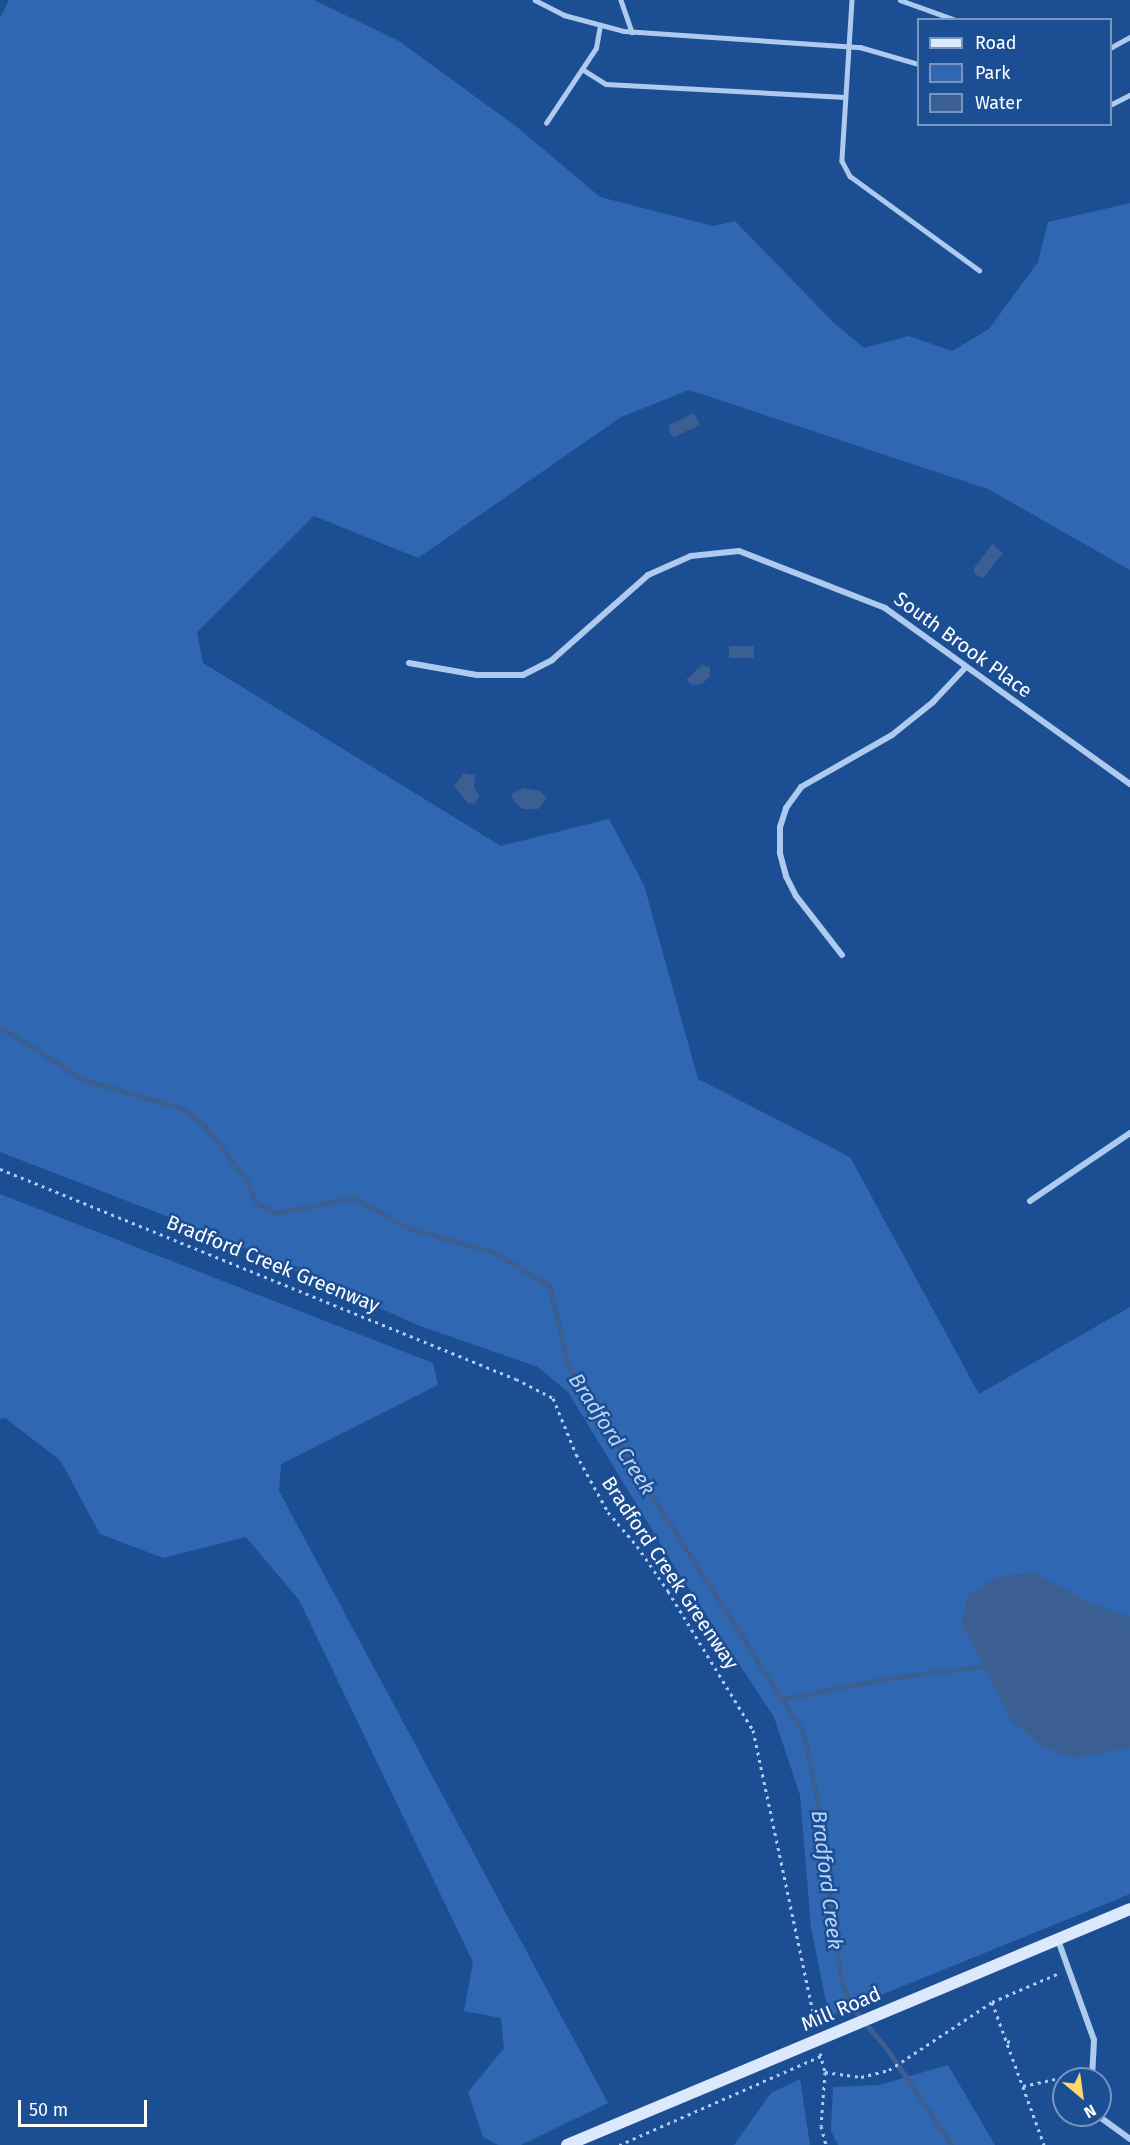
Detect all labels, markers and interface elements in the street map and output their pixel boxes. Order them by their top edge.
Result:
legend [917,18,1112,126]
text: Road [975,32,1017,54]
text: Park [975,62,1010,84]
text: Water [975,92,1022,114]
street label: South Brook Place [889,587,1037,703]
street label: Bradford Creek Greenway [163,1210,383,1318]
water label: Bradford Creek [563,1368,661,1500]
street label: Bradford Creek Greenway [596,1472,744,1674]
water label: Bradford Creek [806,1809,848,1951]
street label: Mill Road [797,1981,885,2037]
north arrow [1052,2067,1112,2127]
scale bar [21,2088,150,2126]
text: 50 m [29,2099,68,2121]
text: N [1081,2101,1099,2122]

